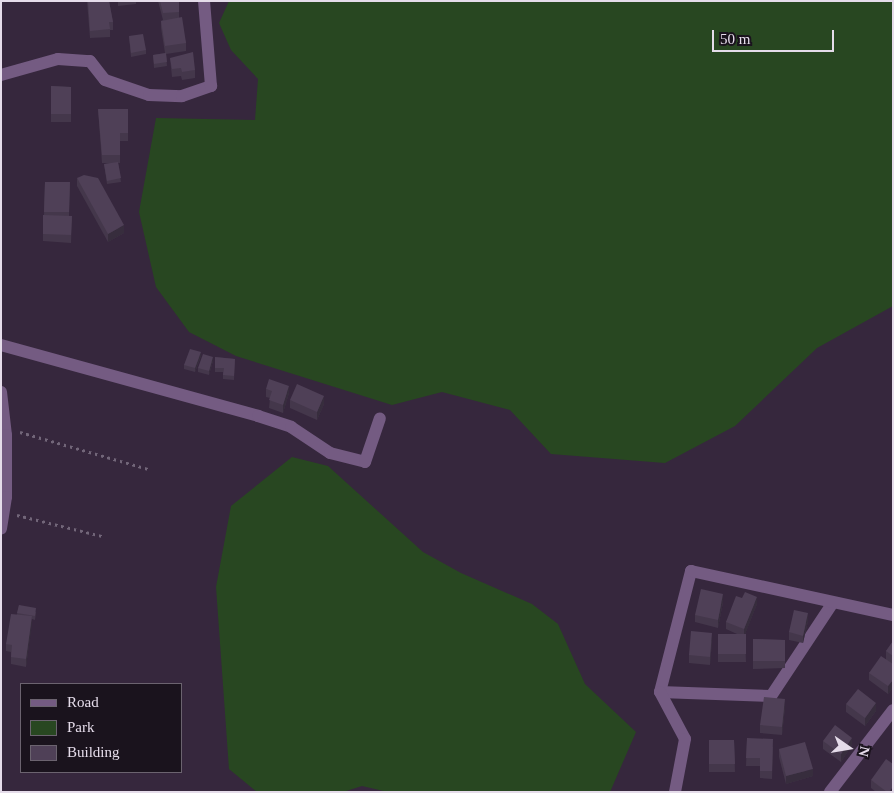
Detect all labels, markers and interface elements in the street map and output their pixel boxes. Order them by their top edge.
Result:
scale bar [714,20,836,52]
text: 50 m [720,31,750,47]
legend [20,683,182,773]
text: Road [67,694,99,710]
text: Park [67,719,95,735]
north arrow [824,723,874,773]
text: Building [67,744,120,760]
text: N [856,745,873,758]

